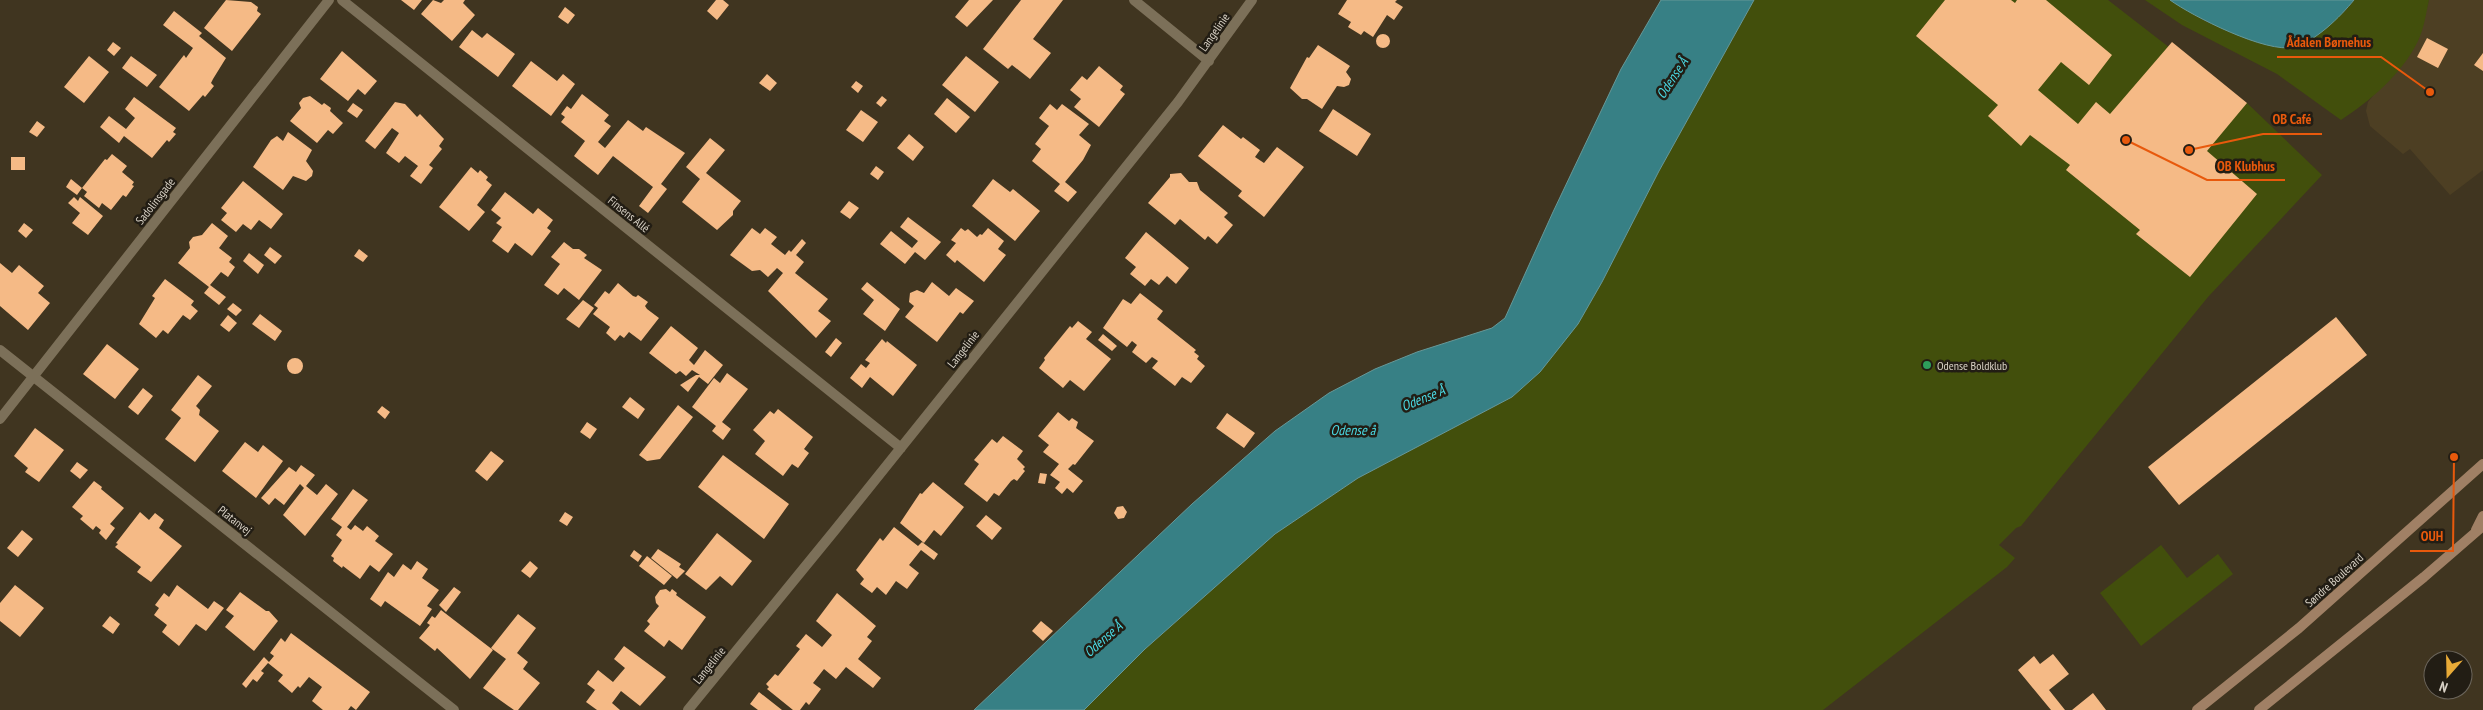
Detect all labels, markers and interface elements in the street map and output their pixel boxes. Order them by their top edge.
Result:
street label: Langelinie [1195,10,1233,54]
callout: Ådalen Børnehus [2277,28,2381,57]
text: Ådalen Børnehus [2286,33,2371,51]
water label: Odense Å [1652,53,1693,102]
callout: OB Café [2263,105,2322,134]
text: OB Café [2272,110,2312,128]
callout: OB Klubhus [2207,151,2285,180]
text: OB Klubhus [2217,157,2275,175]
street label: Sadolinsgade [132,175,178,227]
street label: Finsens Allé [605,193,653,235]
street label: Langelinie [944,327,982,371]
place label: Odense Boldklub [1937,358,2007,373]
marker: Odense Boldklub [1921,359,1933,371]
water label: Odense Å [1399,381,1449,415]
water label: Odense å [1331,421,1377,439]
street label: Platanvej [215,502,255,538]
callout: OUH [2410,522,2453,551]
text: OUH [2421,527,2443,545]
street label: Søndre Boulevard [2302,550,2366,610]
water label: Odense Å [1080,616,1127,661]
street label: Langelinie [690,643,728,687]
north arrow [2423,650,2473,700]
text: N [2437,677,2450,697]

